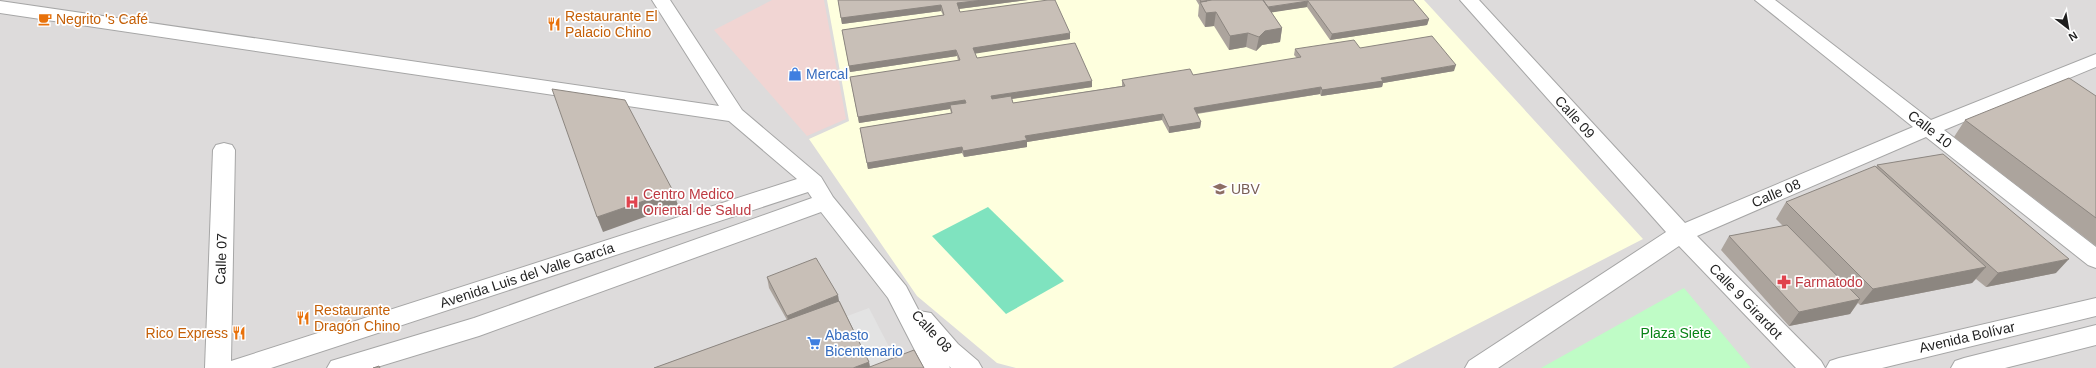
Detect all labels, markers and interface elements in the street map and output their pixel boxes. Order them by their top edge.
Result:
place label: Restaurante El Palacio Chino [565,8,658,40]
north arrow [2048,8,2088,48]
cafe icon: Negrito 's Café [37,11,53,27]
place label: Negrito 's Café [56,11,148,27]
restaurant icon: Restaurante El Palacio Chino [546,16,562,32]
text: N [2067,29,2080,44]
shop icon: Mercal [787,66,803,82]
place label: Mercal [806,66,848,82]
street label: Calle 09 [1552,93,1598,142]
street label: Calle 10 [1905,107,1955,151]
street label: Calle 08 [1749,176,1803,210]
school or university icon: UBV [1212,181,1228,197]
place label: UBV [1231,181,1260,197]
place label: Centro Medico Oriental de Salud [643,186,751,218]
hospital icon: Centro Medico Oriental de Salud [624,194,640,210]
street label: Calle 07 [212,233,230,285]
street label: Avenida Luis del Valle García [438,239,616,311]
street label: Calle 9 Girardot [1706,260,1786,342]
pharmacy icon: Farmatodo [1776,274,1792,290]
place label: Farmatodo [1795,274,1863,290]
place label: Restaurante Dragón Chino [314,302,401,334]
street label: Calle 08 [909,307,956,355]
restaurant icon: Restaurante Dragón Chino [295,310,311,326]
street label: Avenida Bolívar [1918,318,2017,356]
place label: Rico Express [146,325,228,341]
restaurant icon: Rico Express [231,325,247,341]
park label: Plaza Siete [1641,325,1712,341]
place label: Abasto Bicentenario [825,327,903,359]
supermarket icon: Abasto Bicentenario [806,335,822,351]

